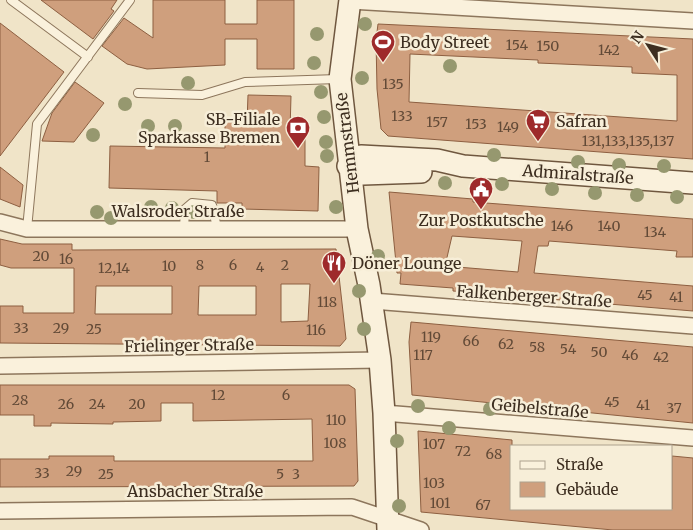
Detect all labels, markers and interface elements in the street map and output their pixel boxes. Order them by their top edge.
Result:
north arrow [623,20,673,70]
text: N [627,28,648,47]
sports icon: Body Street [370,29,396,63]
place label: Body Street [400,32,490,52]
house number: 154 [506,36,529,54]
house number: 150 [537,37,559,55]
house number: 142 [598,41,620,59]
house number: 135 [382,75,404,93]
street label: Hemmstraße [331,91,363,195]
house number: 133 [391,107,413,125]
supermarket icon: Safran [525,108,551,142]
place label: SB-Filiale Sparkasse Bremen [138,109,280,147]
place label: Safran [556,111,607,131]
house number: 157 [426,113,448,131]
bank icon: SB-Filiale Sparkasse Bremen [285,115,311,149]
house number: 153 [465,115,487,133]
house number: 149 [497,118,519,136]
house number: 131,133,135,137 [582,132,674,150]
house number: 1 [204,148,210,166]
street label: Admiralstraße [521,160,634,188]
public building icon: Zur Postkutsche [468,176,494,210]
street label: Walsroder Straße [111,201,244,221]
place label: Zur Postkutsche [418,210,544,230]
house number: 146 [551,217,573,235]
house number: 140 [597,217,621,235]
house number: 134 [644,223,667,241]
house number: 20 [32,247,50,265]
house number: 16 [59,250,73,268]
restaurant icon: Döner Lounge [321,250,347,284]
place label: Döner Lounge [352,253,461,273]
house number: 8 [196,256,204,274]
house number: 6 [229,256,237,274]
house number: 2 [281,256,289,274]
house number: 10 [162,257,176,275]
house number: 4 [256,258,265,276]
house number: 12,14 [98,259,130,277]
street label: Falkenberger Straße [456,281,612,311]
house number: 45 [637,286,653,304]
house number: 41 [669,288,683,306]
house number: 118 [317,293,337,311]
house number: 33 [13,319,29,337]
house number: 29 [53,319,69,337]
house number: 25 [86,320,102,338]
house number: 116 [306,321,326,339]
house number: 119 [421,328,441,346]
house number: 66 [463,332,479,350]
street label: Frielinger Straße [124,334,254,356]
house number: 62 [498,335,514,353]
house number: 58 [529,338,545,356]
house number: 54 [560,340,577,358]
house number: 50 [591,343,607,361]
house number: 117 [413,346,433,364]
house number: 46 [622,346,638,364]
house number: 42 [653,348,669,366]
house number: 12 [211,386,225,404]
house number: 6 [282,386,290,404]
house number: 28 [12,391,28,409]
house number: 45 [604,393,620,411]
street label: Geibelstraße [491,394,589,422]
house number: 26 [58,395,74,413]
house number: 24 [89,395,106,413]
house number: 20 [128,395,146,413]
house number: 41 [636,396,650,414]
house number: 37 [666,399,682,417]
house number: 110 [326,411,346,429]
house number: 108 [323,434,347,452]
house number: 107 [423,435,445,453]
house number: 72 [455,442,471,460]
house number: 68 [486,445,502,463]
legend [510,445,673,510]
text: Straße [556,455,603,474]
house number: 29 [66,462,82,480]
house number: 33 [34,464,50,482]
house number: 25 [98,465,114,483]
house number: 5 [276,465,284,483]
house number: 3 [292,465,300,483]
house number: 103 [423,474,445,492]
text: Gebäude [556,480,619,499]
street label: Ansbacher Straße [126,481,263,501]
house number: 101 [430,494,450,512]
house number: 67 [475,496,491,514]

